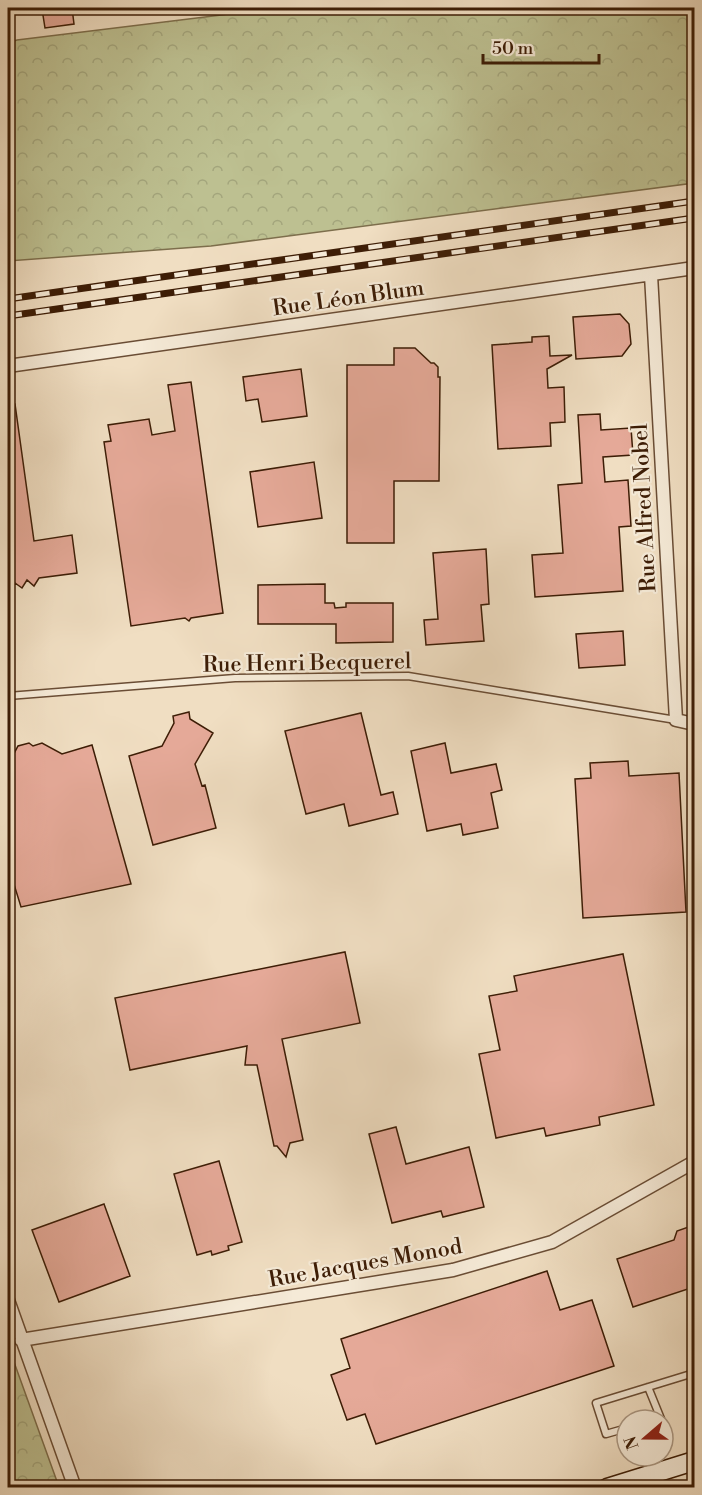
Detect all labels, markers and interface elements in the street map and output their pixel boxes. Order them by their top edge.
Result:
scale bar [483,27,598,65]
text: 50 m [492,37,534,60]
street label: Rue Léon Blum [271,274,426,322]
street label: Rue Alfred Nobel [627,422,662,593]
street label: Rue Henri Becquerel [202,648,412,679]
street label: Rue Jacques Monod [266,1233,465,1294]
north arrow [615,1408,675,1468]
text: N [620,1433,643,1452]

